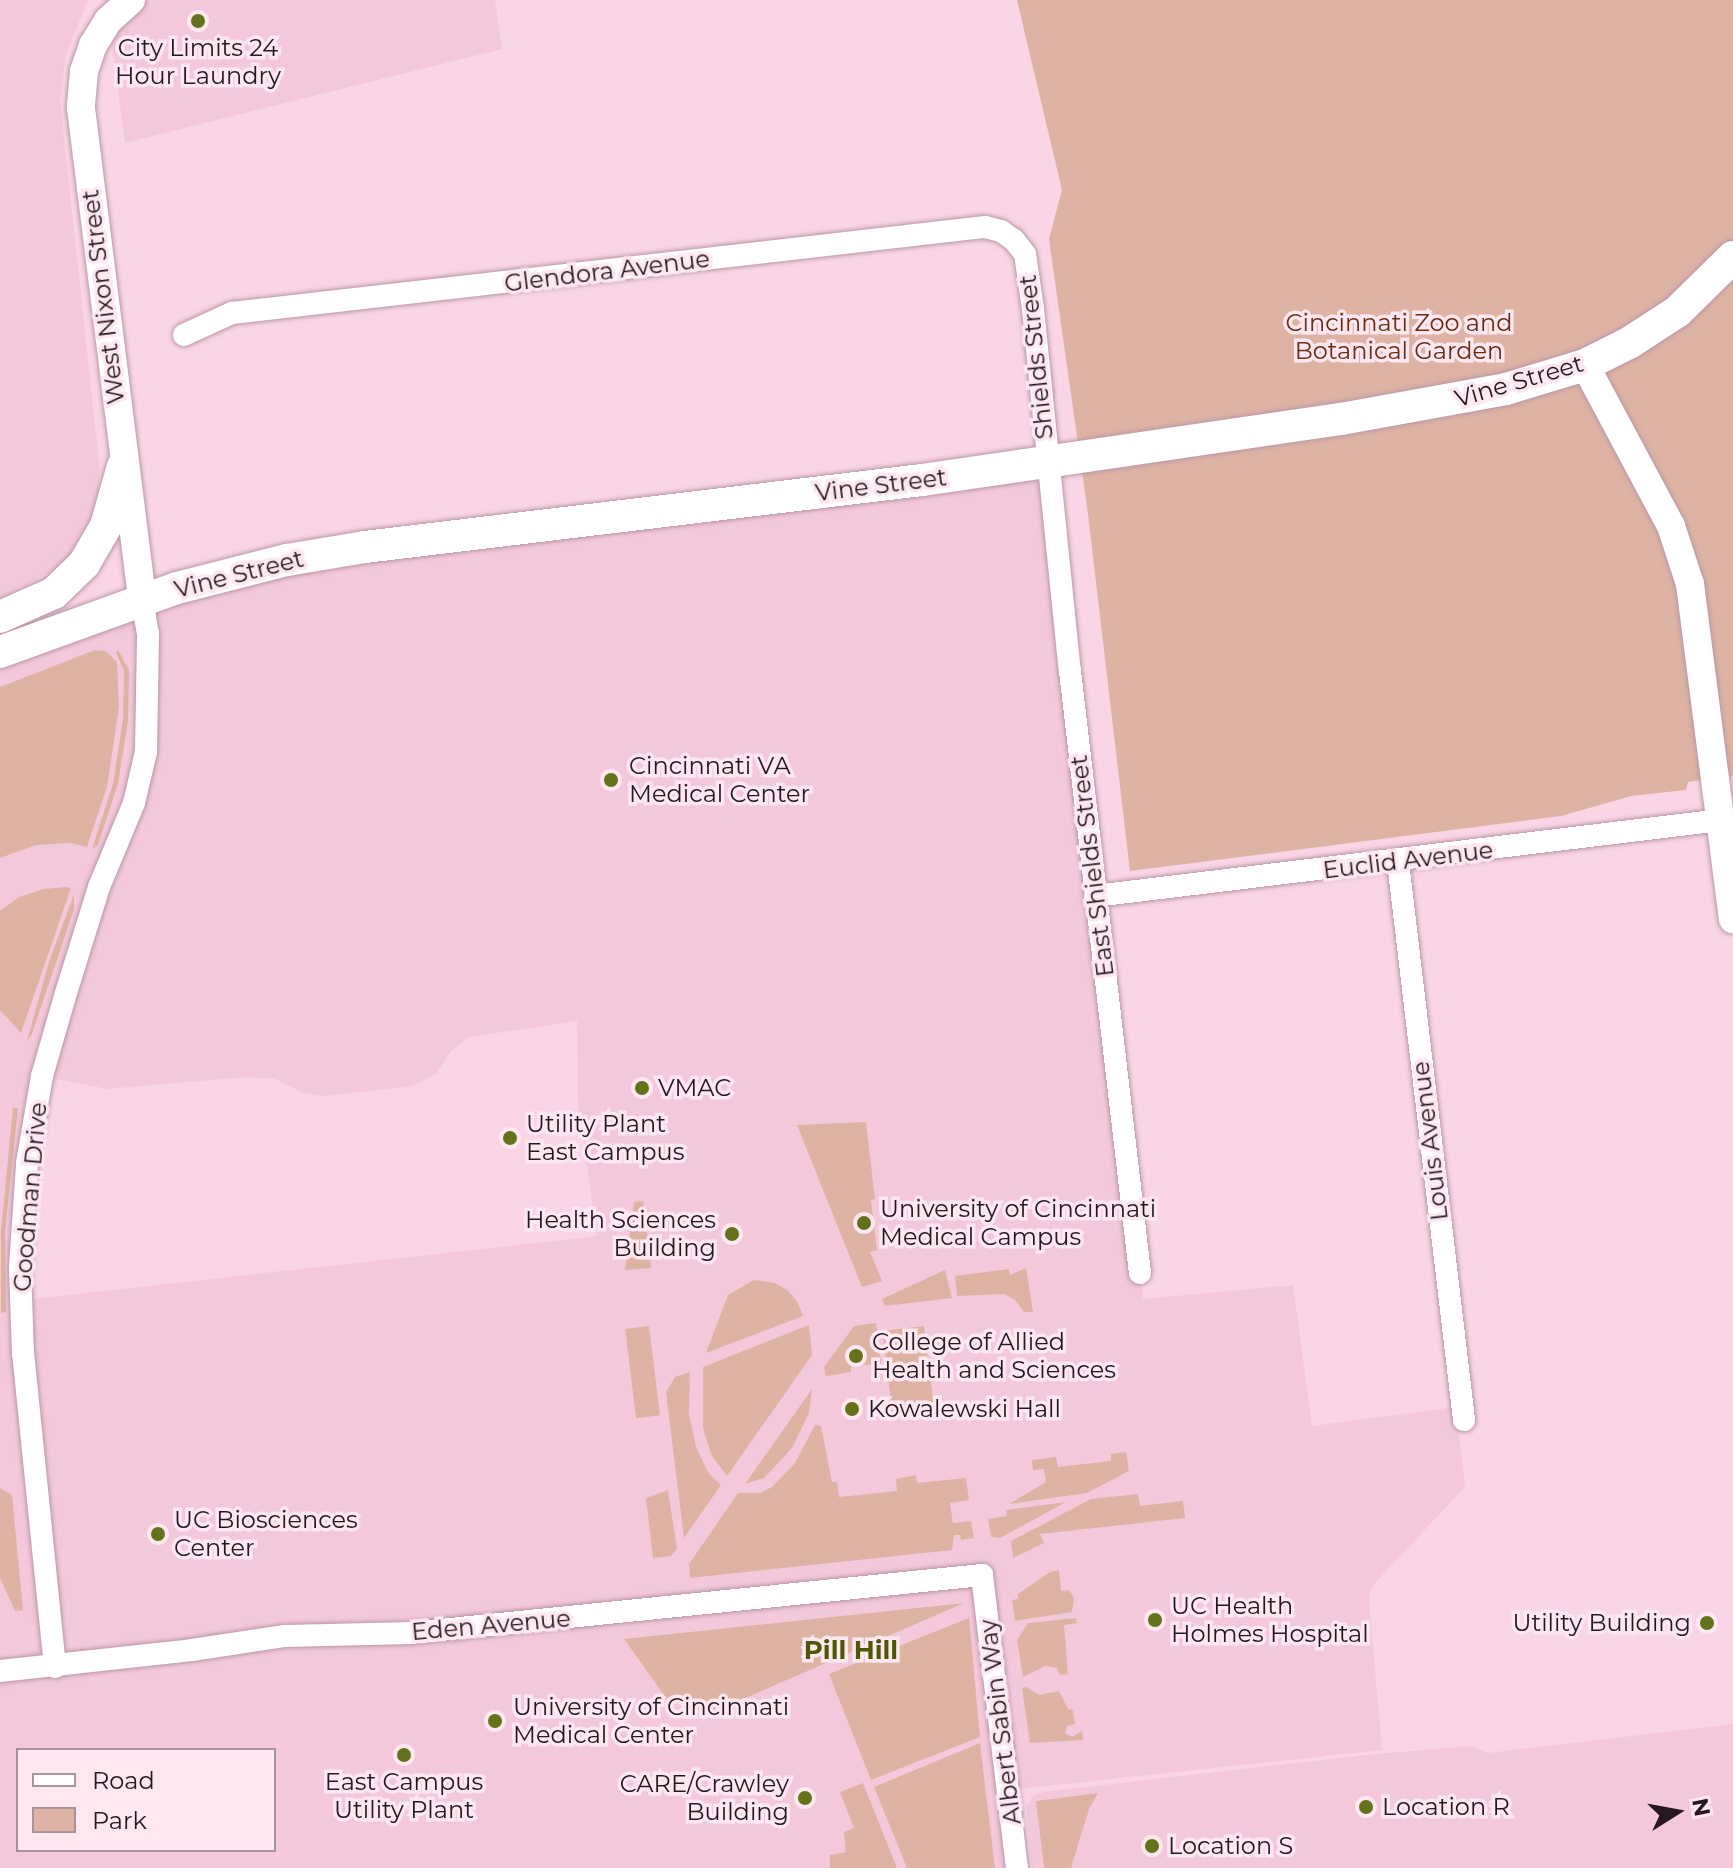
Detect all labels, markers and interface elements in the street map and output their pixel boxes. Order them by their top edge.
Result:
marker: City Limits 24 Hour Laundry [189,12,207,30]
place label: City Limits 24 Hour Laundry [115,34,281,90]
street label: West Nixon Street [76,188,130,406]
street label: Glendora Avenue [503,244,711,298]
street label: Shields Street [1013,273,1059,441]
park label: Cincinnati Zoo and Botanical Garden [1286,309,1512,365]
street label: Vine Street [1451,349,1587,413]
street label: Vine Street [814,463,948,507]
street label: Vine Street [171,544,307,604]
place label: Cincinnati VA Medical Center [629,752,810,808]
street label: East Shields Street [1064,754,1120,978]
marker: Cincinnati VA Medical Center [600,769,622,791]
street label: Euclid Avenue [1321,835,1495,885]
street label: Louis Avenue [1406,1060,1454,1222]
place label: VMAC [658,1074,731,1102]
marker: VMAC [633,1079,651,1097]
street label: Goodman Drive [7,1101,53,1293]
place label: Utility Plant East Campus [526,1110,684,1166]
marker: Utility Plant East Campus [501,1129,519,1147]
place label: University of Cincinnati Medical Campus [880,1195,1156,1251]
place label: Health Sciences Building [525,1206,716,1262]
marker: University of Cincinnati Medical Campus [855,1214,873,1232]
marker: Health Sciences Building [723,1225,741,1243]
place label: College of Allied Health and Sciences [872,1328,1116,1384]
marker: College of Allied Health and Sciences [847,1347,865,1365]
place label: Kowalewski Hall [868,1395,1061,1423]
marker: Kowalewski Hall [843,1400,861,1418]
place label: UC Biosciences Center [174,1506,358,1562]
marker: UC Biosciences Center [149,1525,167,1543]
place label: UC Health Holmes Hospital [1171,1592,1369,1648]
street label: Eden Avenue [410,1604,572,1646]
place label: Utility Building [1512,1609,1691,1637]
marker: UC Health Holmes Hospital [1146,1611,1164,1629]
marker: Utility Building [1698,1614,1716,1632]
street label: Albert Sabin Way [973,1618,1027,1826]
district label: Pill Hill [804,1635,898,1667]
place label: University of Cincinnati Medical Center [513,1693,789,1749]
marker: University of Cincinnati Medical Center [484,1710,506,1732]
marker: East Campus Utility Plant [395,1746,413,1764]
legend [16,1748,276,1852]
text: Road [92,1766,155,1795]
place label: East Campus Utility Plant [325,1768,483,1824]
place label: CARE/Crawley Building [620,1770,789,1826]
north arrow [1637,1772,1717,1852]
marker: CARE/Crawley Building [796,1789,814,1807]
place label: Location R [1382,1793,1510,1821]
text: N [1686,1796,1716,1819]
marker: Location R [1357,1798,1375,1816]
text: Park [92,1806,147,1835]
place label: Location S [1168,1832,1293,1860]
marker: Location S [1143,1837,1161,1855]

